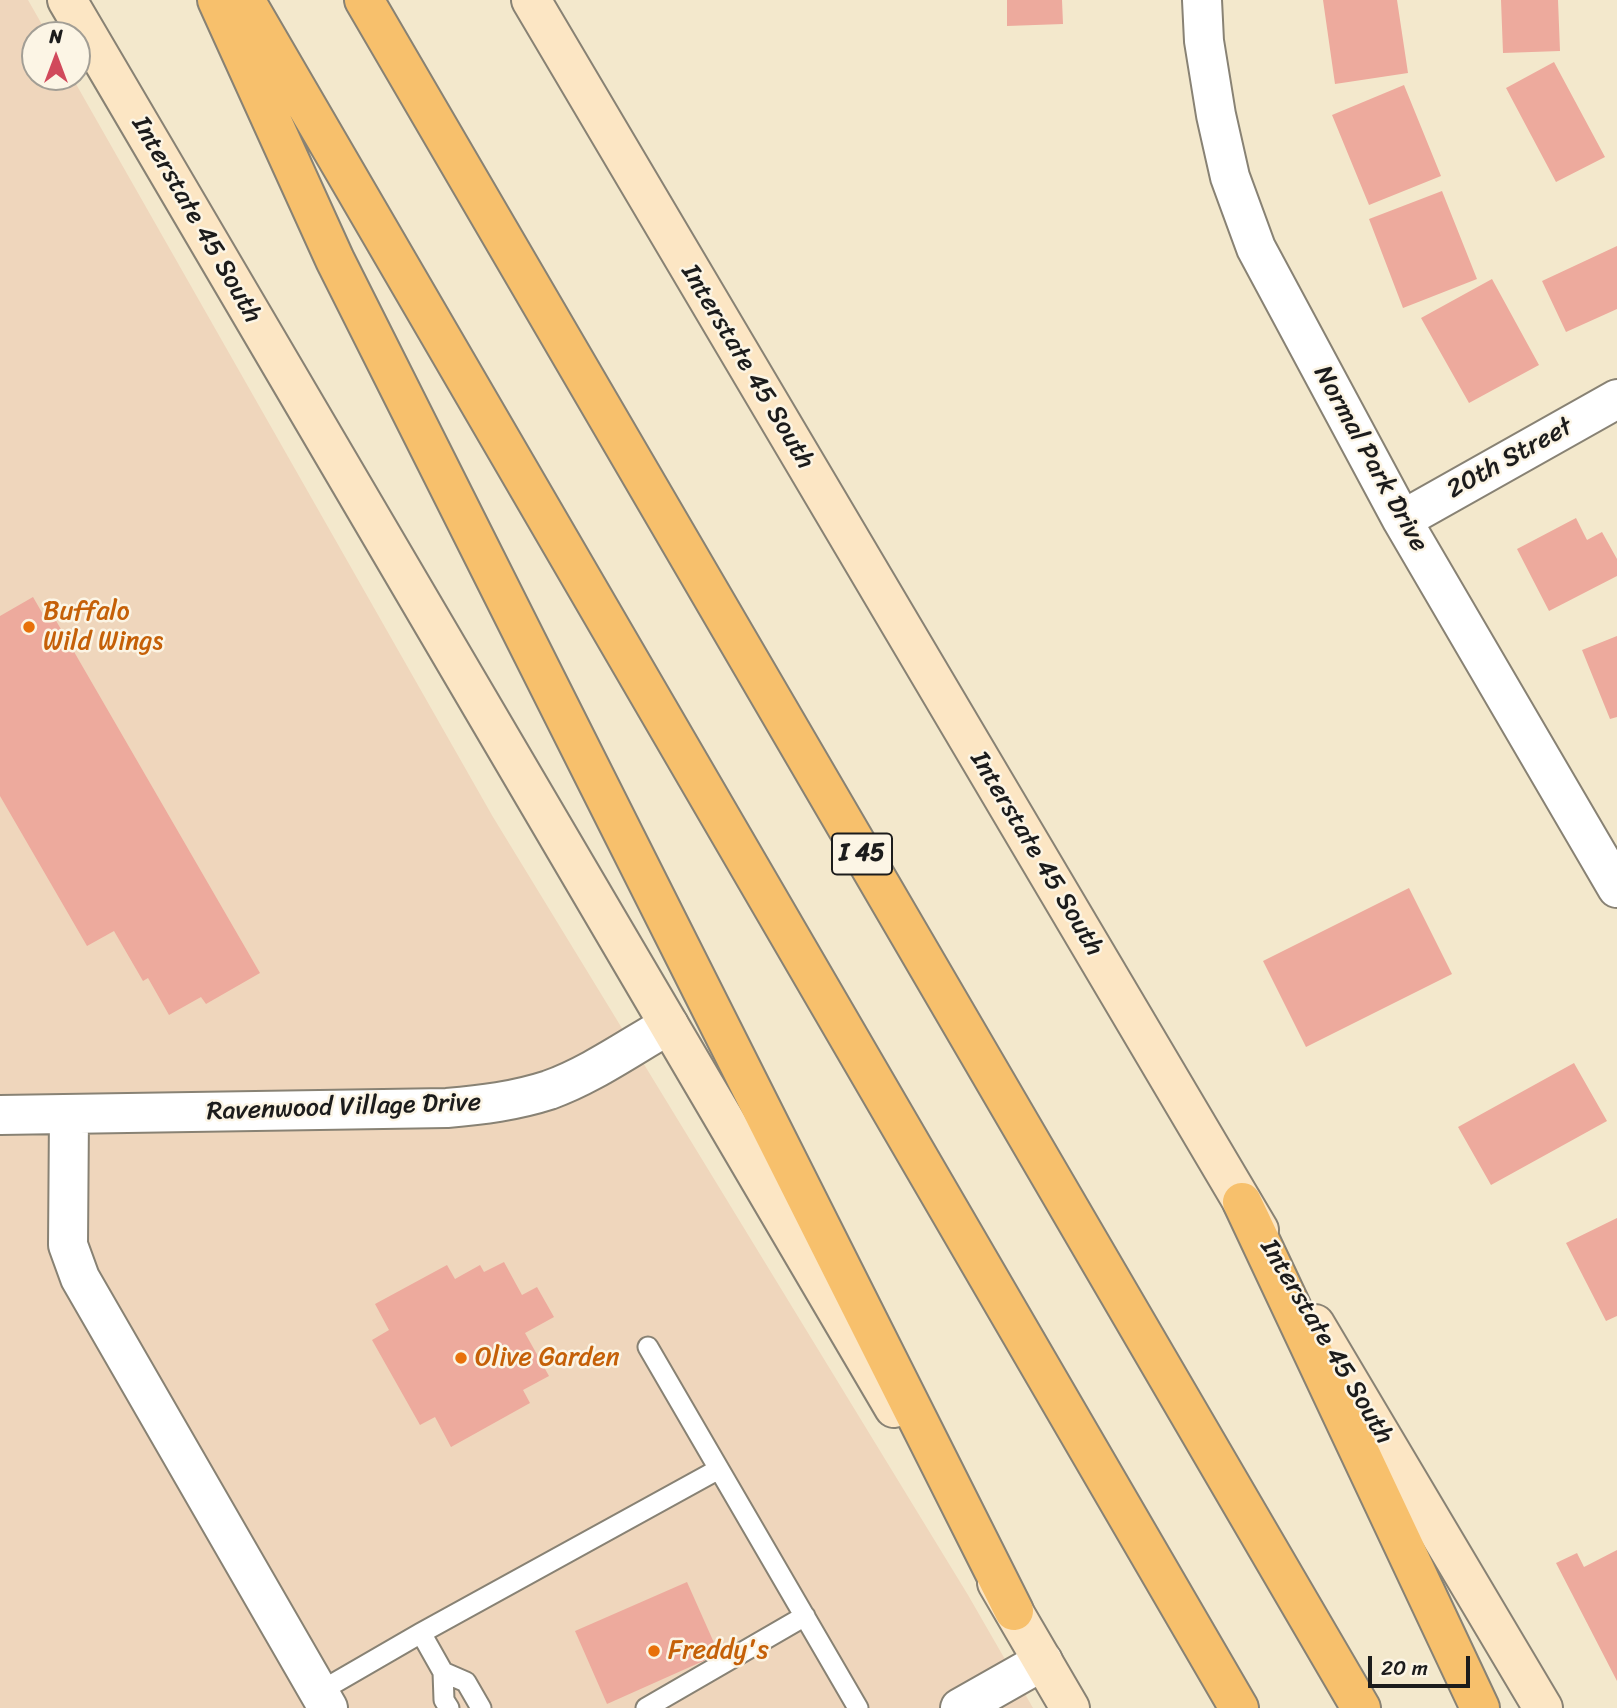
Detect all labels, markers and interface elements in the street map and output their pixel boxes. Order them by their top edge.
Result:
text: N [49,20,63,53]
north arrow [21,21,91,91]
street label: Interstate 45 South [124,111,268,329]
street label: Interstate 45 South [674,259,820,475]
street label: Normal Park Drive [1306,360,1434,558]
street label: 20th Street [1442,412,1578,506]
place label: Buffalo Wild Wings [43,596,163,658]
marker: Buffalo Wild Wings [21,619,37,635]
street label: Interstate 45 South [963,746,1109,962]
road number: I 45 [832,834,892,874]
street label: Ravenwood Village Drive [206,1088,482,1128]
street label: Interstate 45 South [1253,1234,1399,1450]
place label: Olive Garden [475,1342,620,1374]
marker: Olive Garden [453,1350,469,1366]
place label: Freddy's [668,1635,769,1667]
scale bar [1372,1642,1474,1686]
marker: Freddy's [646,1643,662,1659]
text: 20 m [1381,1649,1428,1687]

